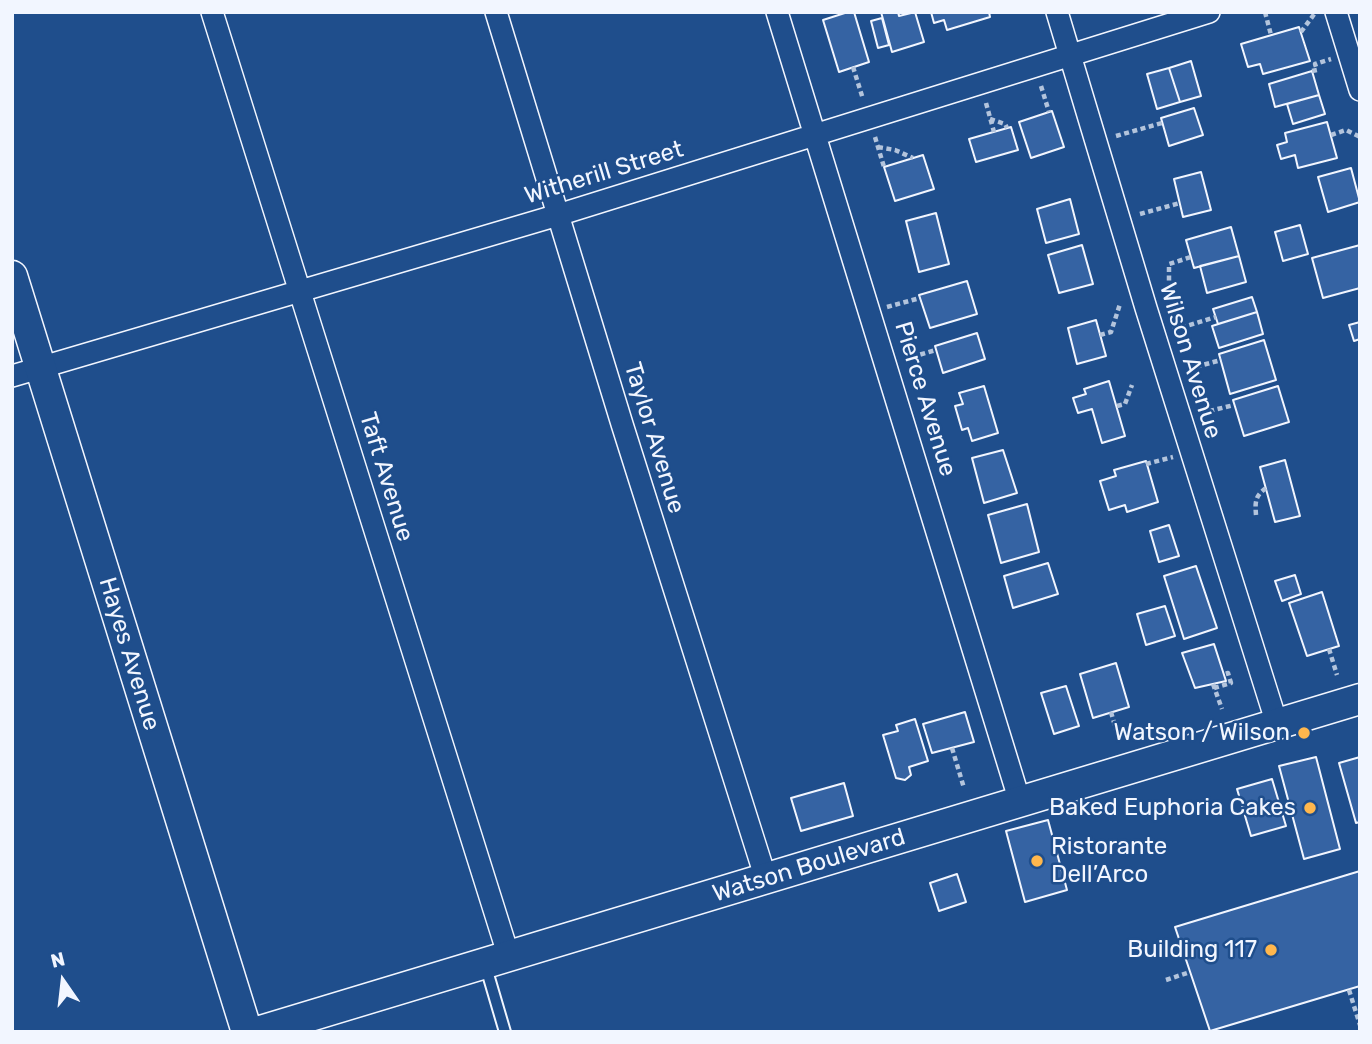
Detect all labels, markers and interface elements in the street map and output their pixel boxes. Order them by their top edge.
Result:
street label: Witherill Street [521,135,687,211]
street label: Wilson Avenue [1153,280,1227,442]
street label: Pierce Avenue [888,318,962,480]
street label: Taylor Avenue [617,359,691,517]
street label: Taft Avenue [353,409,419,545]
street label: Hayes Avenue [92,574,166,734]
place label: Watson / Wilson [1113,719,1290,747]
marker: Watson / Wilson [1296,725,1312,741]
place label: Baked Euphoria Cakes [1049,794,1296,822]
marker: Baked Euphoria Cakes [1302,800,1318,816]
street label: Watson Boulevard [709,823,909,909]
place label: Ristorante Dell’Arco [1051,833,1167,889]
marker: Ristorante Dell’Arco [1029,853,1045,869]
place label: Building 117 [1127,936,1257,964]
marker: Building 117 [1263,942,1279,958]
north arrow [28,946,98,1016]
text: N [48,947,67,973]

